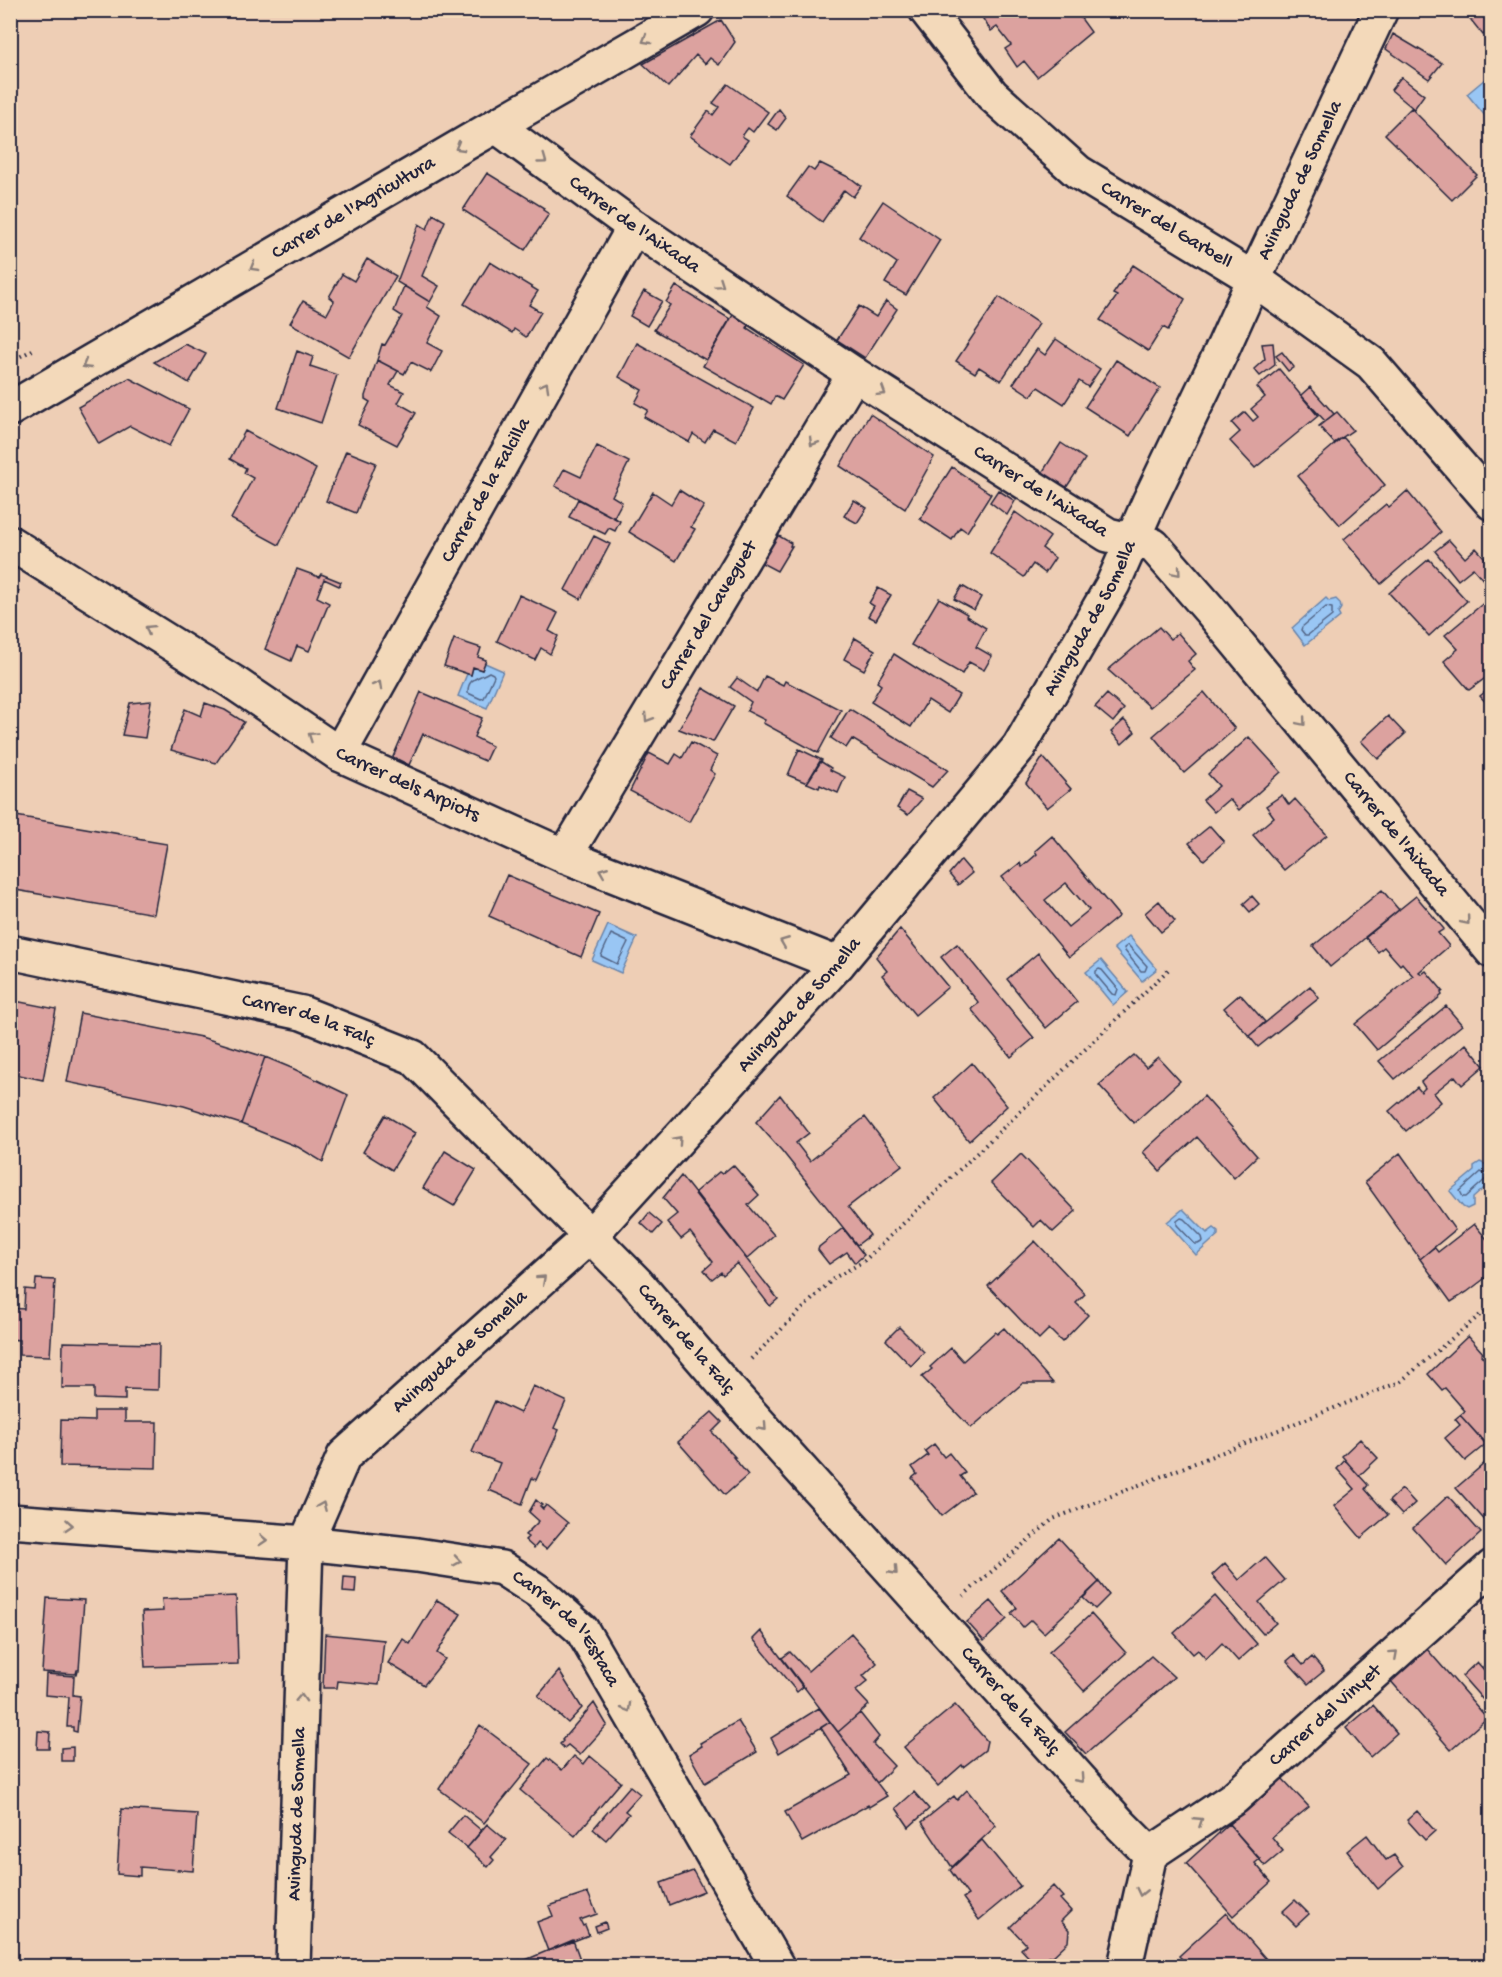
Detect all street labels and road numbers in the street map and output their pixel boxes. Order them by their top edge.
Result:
street label: Avinguda de Somella [1253,96,1348,264]
street label: Carrer de l'Agricultura [268,151,441,265]
street label: Carrer de l'Aixada [564,171,705,280]
street label: Carrer del Garbell [1096,177,1236,274]
street label: Carrer de la Falcilla [437,413,537,567]
street label: Carrer de l'Aixada [968,441,1113,544]
street label: Carrer del Caveguet [655,536,763,695]
street label: Avinguda de Somella [1039,537,1142,701]
street label: Carrer dels Arpiots [332,742,484,828]
street label: Carrer de l'Aixada [1337,767,1454,902]
street label: Avinguda de Somella [733,932,867,1078]
street label: Carrer de la Falç [240,989,379,1052]
street label: Carrer de la Falç [632,1279,740,1400]
street label: Avinguda de Somella [388,1285,533,1419]
street label: Carrer de l'Estaca [507,1566,624,1692]
street label: Carrer de la Falç [955,1642,1065,1761]
street label: Carrer del Vinyet [1265,1658,1388,1772]
street label: Avinguda de Somella [284,1726,312,1901]

